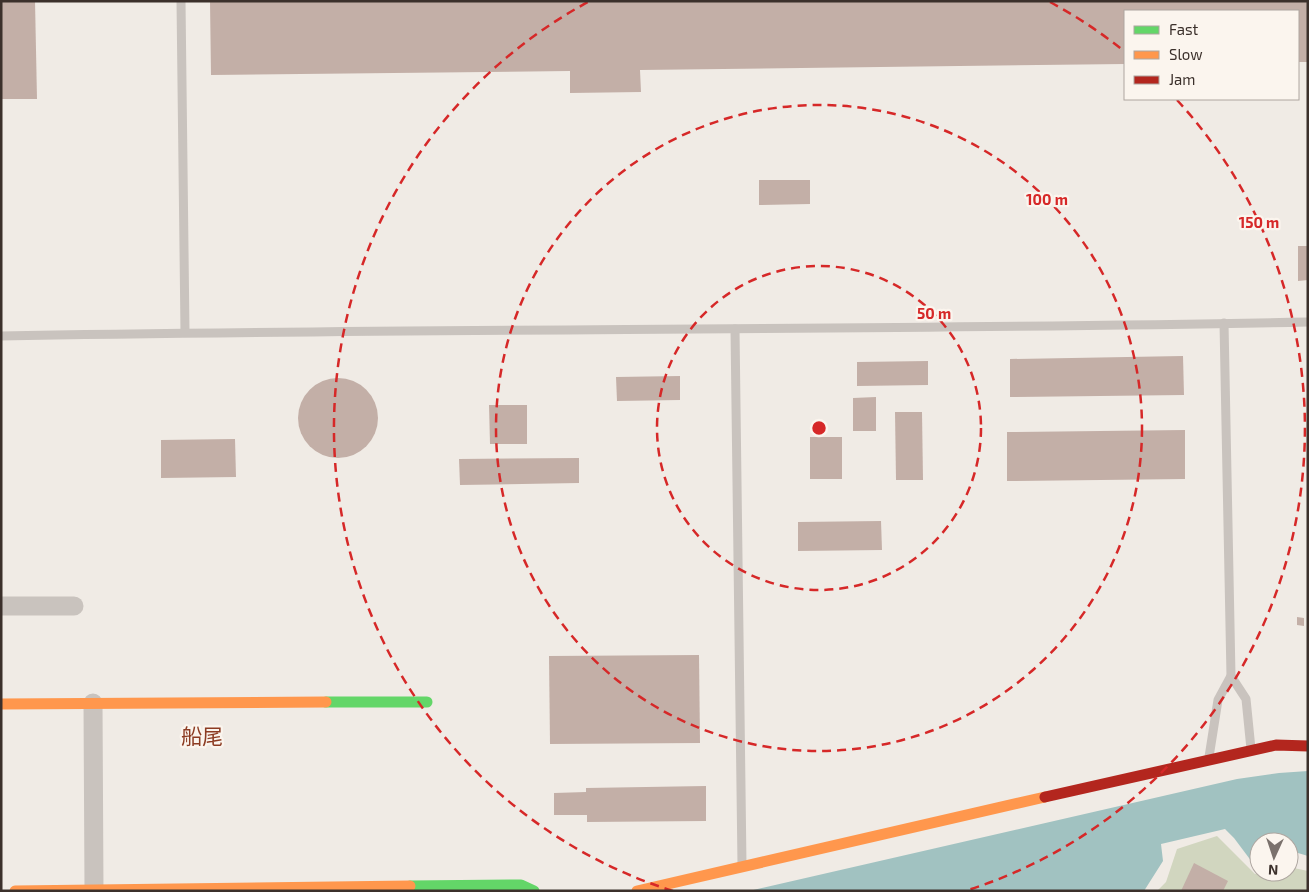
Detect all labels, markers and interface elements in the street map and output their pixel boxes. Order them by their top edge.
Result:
legend [1124,10,1299,100]
text: Fast [1169,20,1199,38]
text: Slow [1169,45,1203,63]
text: Jam [1169,70,1195,88]
text: 100 m [1026,190,1068,208]
text: 150 m [1239,213,1279,231]
text: 50 m [917,304,951,322]
centre of rings [810,419,828,437]
district label: 船尾 [181,723,223,748]
north arrow [1249,832,1299,882]
text: N [1268,862,1279,879]

